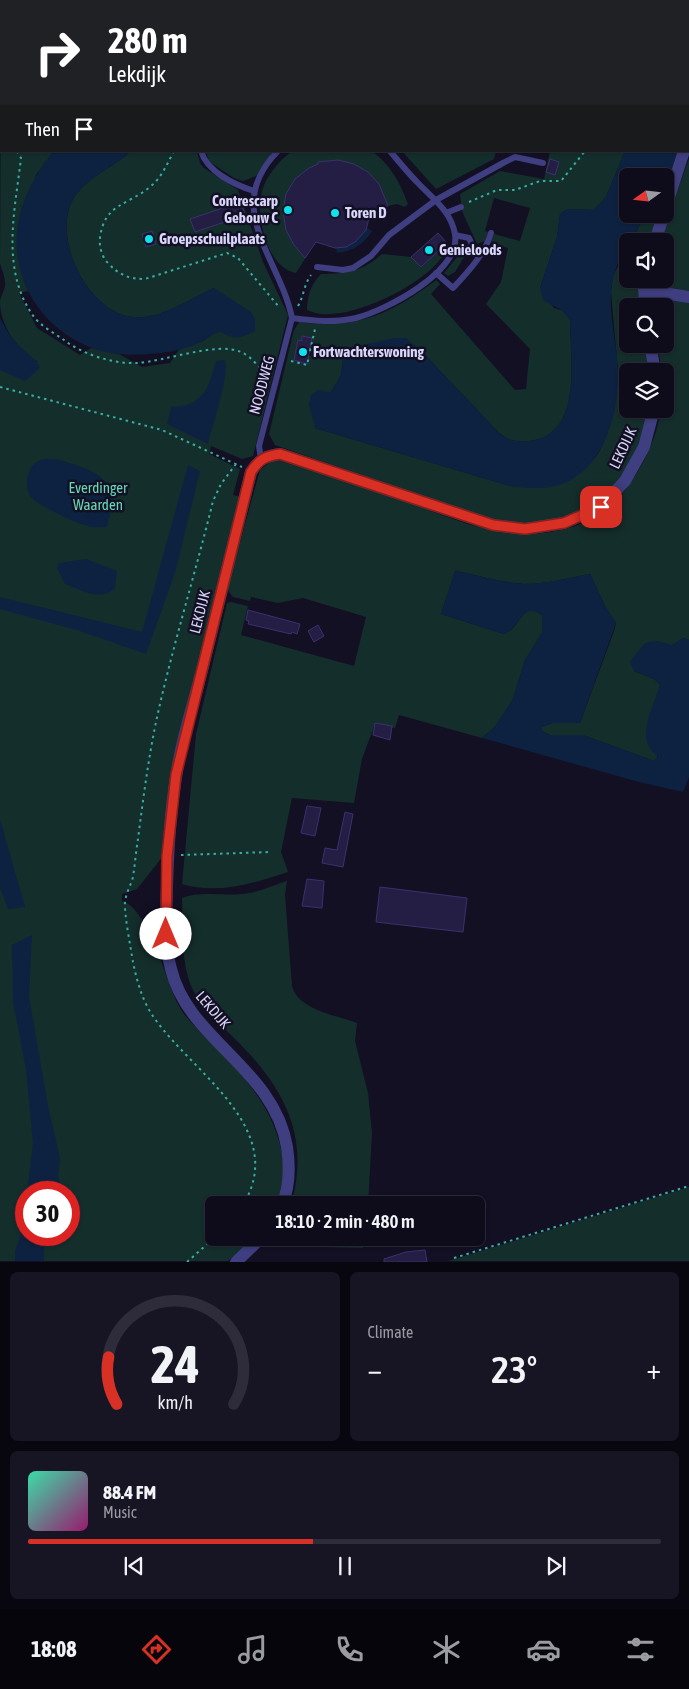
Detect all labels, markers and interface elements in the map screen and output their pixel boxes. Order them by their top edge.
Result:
icon: right [25,20,90,85]
text: 280 m [108,20,187,60]
text: Lekdijk [108,61,166,87]
icon: arrive [70,115,98,143]
text: Then [25,118,60,140]
north arrow [619,168,674,222]
map controls [619,168,674,418]
place label: Contrescarp Gebouw C [212,192,278,226]
marker: Contrescarp Gebouw C [282,204,294,216]
place label: Toren D [345,204,387,221]
marker: Toren D [329,207,341,219]
place label: Groepsschuilplaats [159,230,266,247]
marker: Groepsschuilplaats [143,233,155,245]
button: sound [619,233,674,288]
place label: Genieloods [439,241,502,258]
marker: Genieloods [423,244,435,256]
button: search [619,298,674,353]
place label: Fortwachterswoning [313,343,425,360]
marker: Fortwachterswoning [297,346,309,358]
street label: NOODWEG [246,354,277,416]
button: layers [619,363,674,418]
street label: LEKDIJK [606,424,640,471]
park label: Everdinger Waarden [69,479,128,513]
pin [580,486,622,528]
icon: arrive [587,493,615,521]
street label: LEKDIJK [186,588,213,635]
position arrow [139,907,191,959]
street label: LEKDIJK [193,988,235,1032]
speed limit sign: 30 [15,1181,80,1246]
text: 18:10 · 2 min · 480 m [275,1210,415,1232]
text: Climate [368,1323,413,1341]
text: 24 [150,1334,199,1394]
text: 23° [491,1348,537,1391]
text: − [368,1353,382,1385]
text: + [646,1353,661,1385]
text: km/h [157,1392,192,1413]
text: 88.4 FM [103,1481,156,1503]
text: Music [103,1503,137,1521]
icon: previous [120,1552,148,1580]
icon: pause [331,1552,359,1580]
icon: next [542,1552,570,1580]
icon: directions [139,1632,174,1667]
icon: music [235,1632,270,1667]
icon: phone [332,1632,367,1667]
icon: climate [429,1632,464,1667]
icon: car [526,1632,561,1667]
icon: filters [623,1632,658,1667]
text: 18:08 [31,1636,77,1662]

